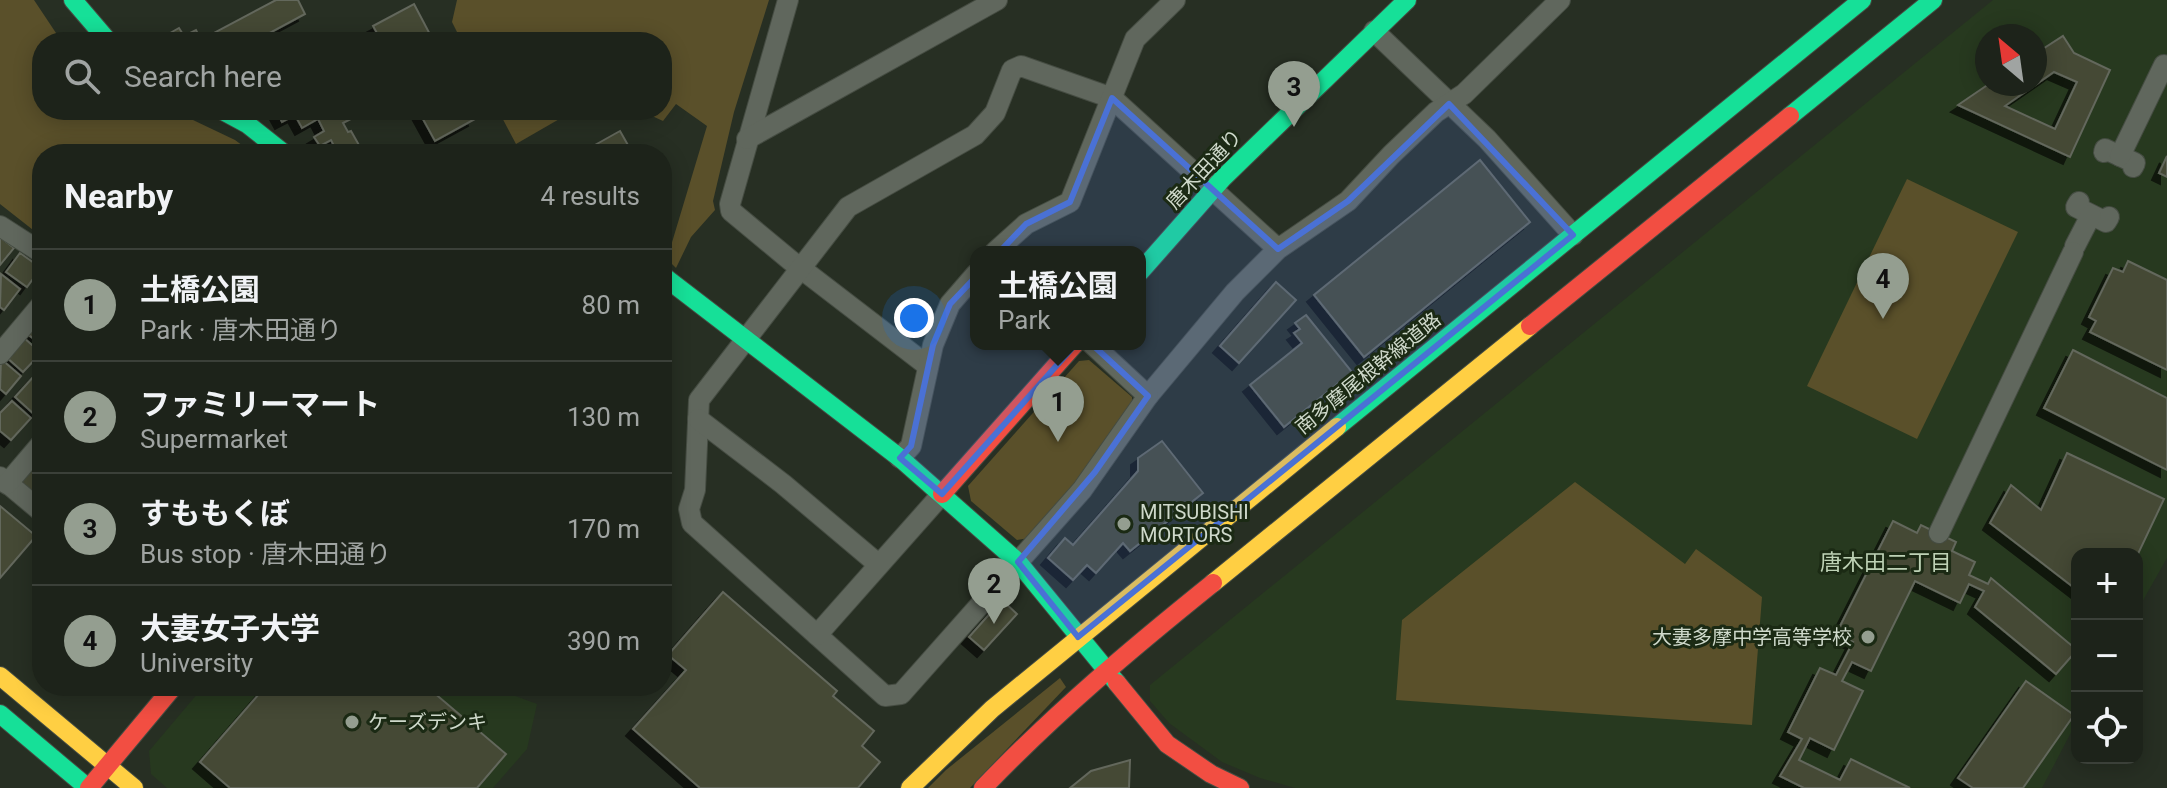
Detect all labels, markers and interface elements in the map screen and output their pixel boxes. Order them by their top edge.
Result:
north arrow [1975,24,2047,96]
search box [32,32,672,120]
icon: search [60,54,104,98]
text: Search here [124,59,282,94]
pin: 3 [1268,61,1320,127]
street label: 唐木田通り [1161,124,1247,214]
text: Nearby [64,176,173,216]
text: 4 results [541,181,640,211]
popup [970,246,1146,350]
pin: 4 [1857,253,1909,319]
text: 土橋公園 [998,268,1118,303]
text: 土橋公園 [140,272,260,307]
text: 1 [83,290,97,320]
text: 80 m [582,290,640,320]
your location [894,298,934,338]
text: Park [998,305,1050,335]
street label: 南多摩尾根幹線道路 [1291,307,1445,439]
text: Park · 唐木田通り [140,315,342,345]
pin: 1 [1032,376,1084,442]
text: ファミリーマート [140,387,380,422]
text: 2 [83,402,97,432]
text: 130 m [567,402,640,432]
text: Supermarket [140,424,288,454]
text: すももくぼ [140,496,290,531]
place label: MITSUBISHI MORTORS [1140,500,1249,547]
text: 3 [83,514,97,544]
text: 170 m [567,514,640,544]
marker: MITSUBISHI MORTORS [1115,515,1133,533]
text: Bus stop · 唐木田通り [140,539,391,569]
map controls [2071,548,2143,764]
button: + [2071,548,2143,620]
district label: 唐木田二丁目 [1820,550,1952,575]
pin: 2 [968,558,1020,624]
text: 大妻女子大学 [140,611,320,646]
button: − [2071,620,2143,692]
place label: 大妻多摩中学高等学校 [1652,625,1852,649]
text: 4 [83,626,97,656]
text: 390 m [567,626,640,656]
marker: 大妻多摩中学高等学校 [1859,628,1877,646]
text: University [140,648,253,678]
button: locate [2071,692,2143,764]
place label: ケーズデンキ [368,710,487,734]
marker: ケーズデンキ [343,713,361,731]

